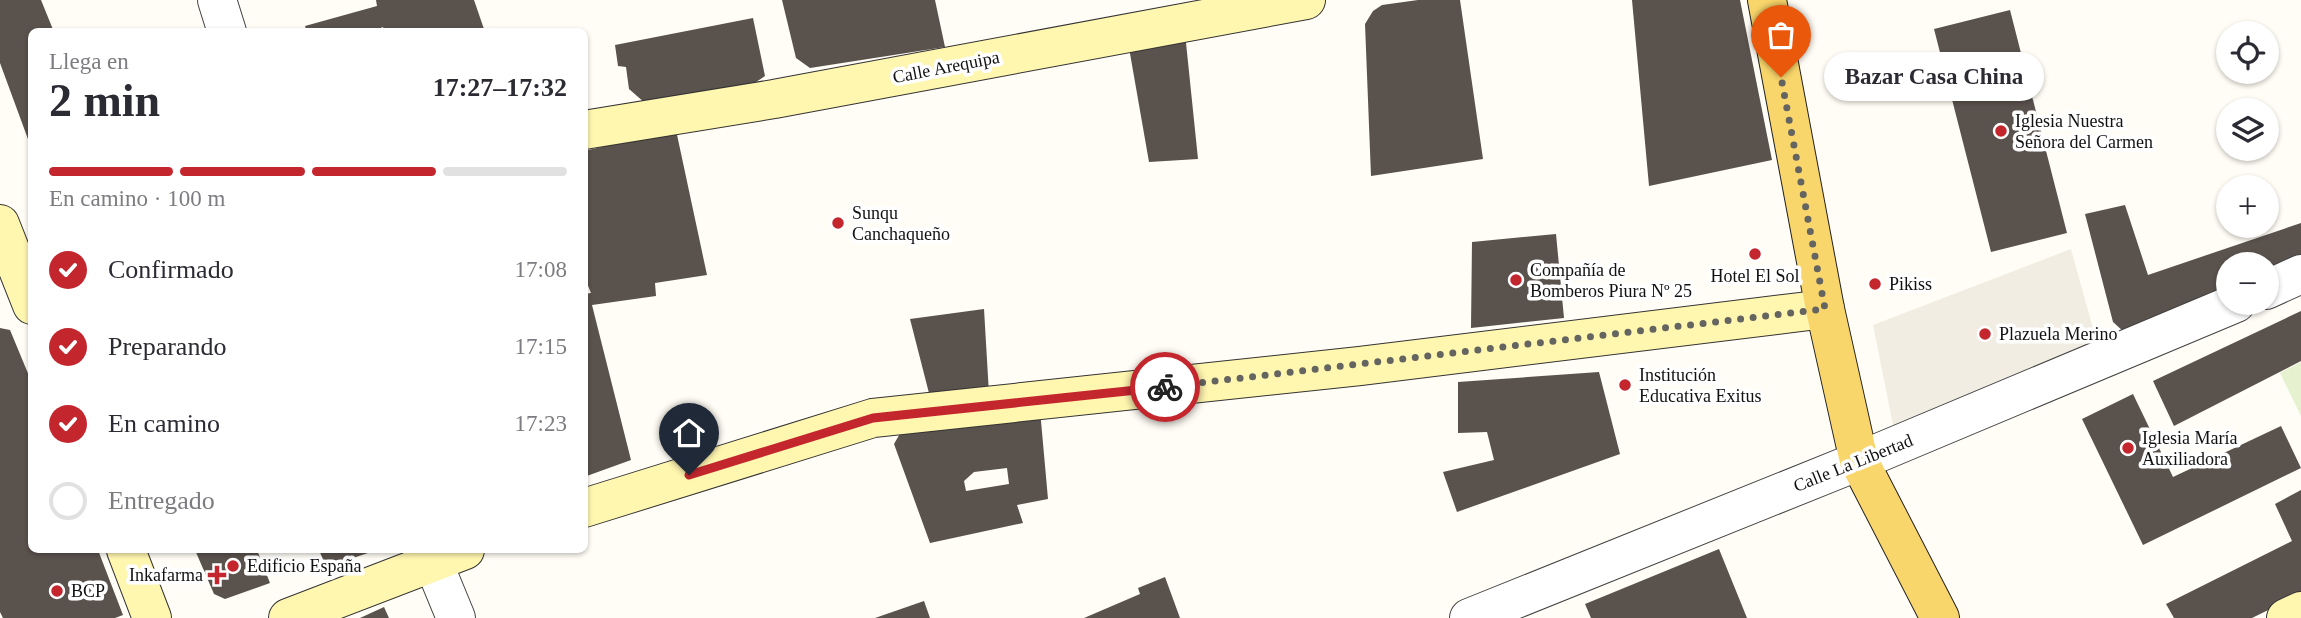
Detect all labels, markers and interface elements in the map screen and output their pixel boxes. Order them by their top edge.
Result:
pin [1751,5,1811,77]
icon: bag [1762,16,1800,54]
map controls [2216,21,2279,315]
button: locate [2216,21,2279,84]
street label: Calle Arequipa [891,47,1001,87]
text: Llega en [49,49,129,74]
callout: Bazar Casa China [1823,52,2044,102]
text: Bazar Casa China [1845,64,2023,89]
text: 17:27–17:32 [433,73,567,102]
text: 2 min [49,75,160,126]
button: layers [2216,98,2279,161]
place label: Iglesia Nuestra Señora del Carmen [2015,111,2153,152]
marker: Iglesia Nuestra Señora del Carmen [1993,123,2009,139]
button: + [2216,175,2279,238]
text: En camino · 100 m [49,186,225,211]
place label: Sunqu Canchaqueño [852,203,950,244]
marker: Sunqu Canchaqueño [830,215,846,231]
marker: Hotel El Sol [1747,246,1763,262]
icon: check [49,251,87,289]
button: − [2216,252,2279,315]
text: Confirmado [108,255,234,284]
text: 17:08 [515,257,567,282]
place label: Compañía de Bomberos Piura Nº 25 [1530,260,1692,301]
place label: Hotel El Sol [1711,266,1800,286]
marker: Compañía de Bomberos Piura Nº 25 [1508,272,1524,288]
place label: Pikiss [1889,274,1932,294]
marker: Pikiss [1867,276,1883,292]
place label: Plazuela Merino [1999,324,2117,344]
marker: Plazuela Merino [1977,326,1993,342]
icon: check [49,328,87,366]
text: Preparando [108,332,226,361]
text: 17:15 [515,334,567,359]
courier [1130,352,1200,422]
place label: Institución Educativa Exitus [1639,365,1761,406]
icon: bike [1146,368,1184,406]
marker: Institución Educativa Exitus [1617,377,1633,393]
pin [659,403,719,475]
icon: check [49,405,87,443]
text: En camino [108,409,220,438]
text: 17:23 [515,411,567,436]
icon: home [670,414,708,452]
place label: Iglesia María Auxiliadora [2142,428,2237,469]
street label: Calle La Libertad [1790,430,1916,496]
marker: Iglesia María Auxiliadora [2120,440,2136,456]
text: Entregado [108,486,215,515]
place label: Edificio España [247,556,361,576]
marker: Edificio España [225,558,241,574]
place label: Inkafarma [129,565,203,585]
marker: Inkafarma [209,567,225,583]
place label: BCP [71,581,105,601]
marker: BCP [49,583,65,599]

